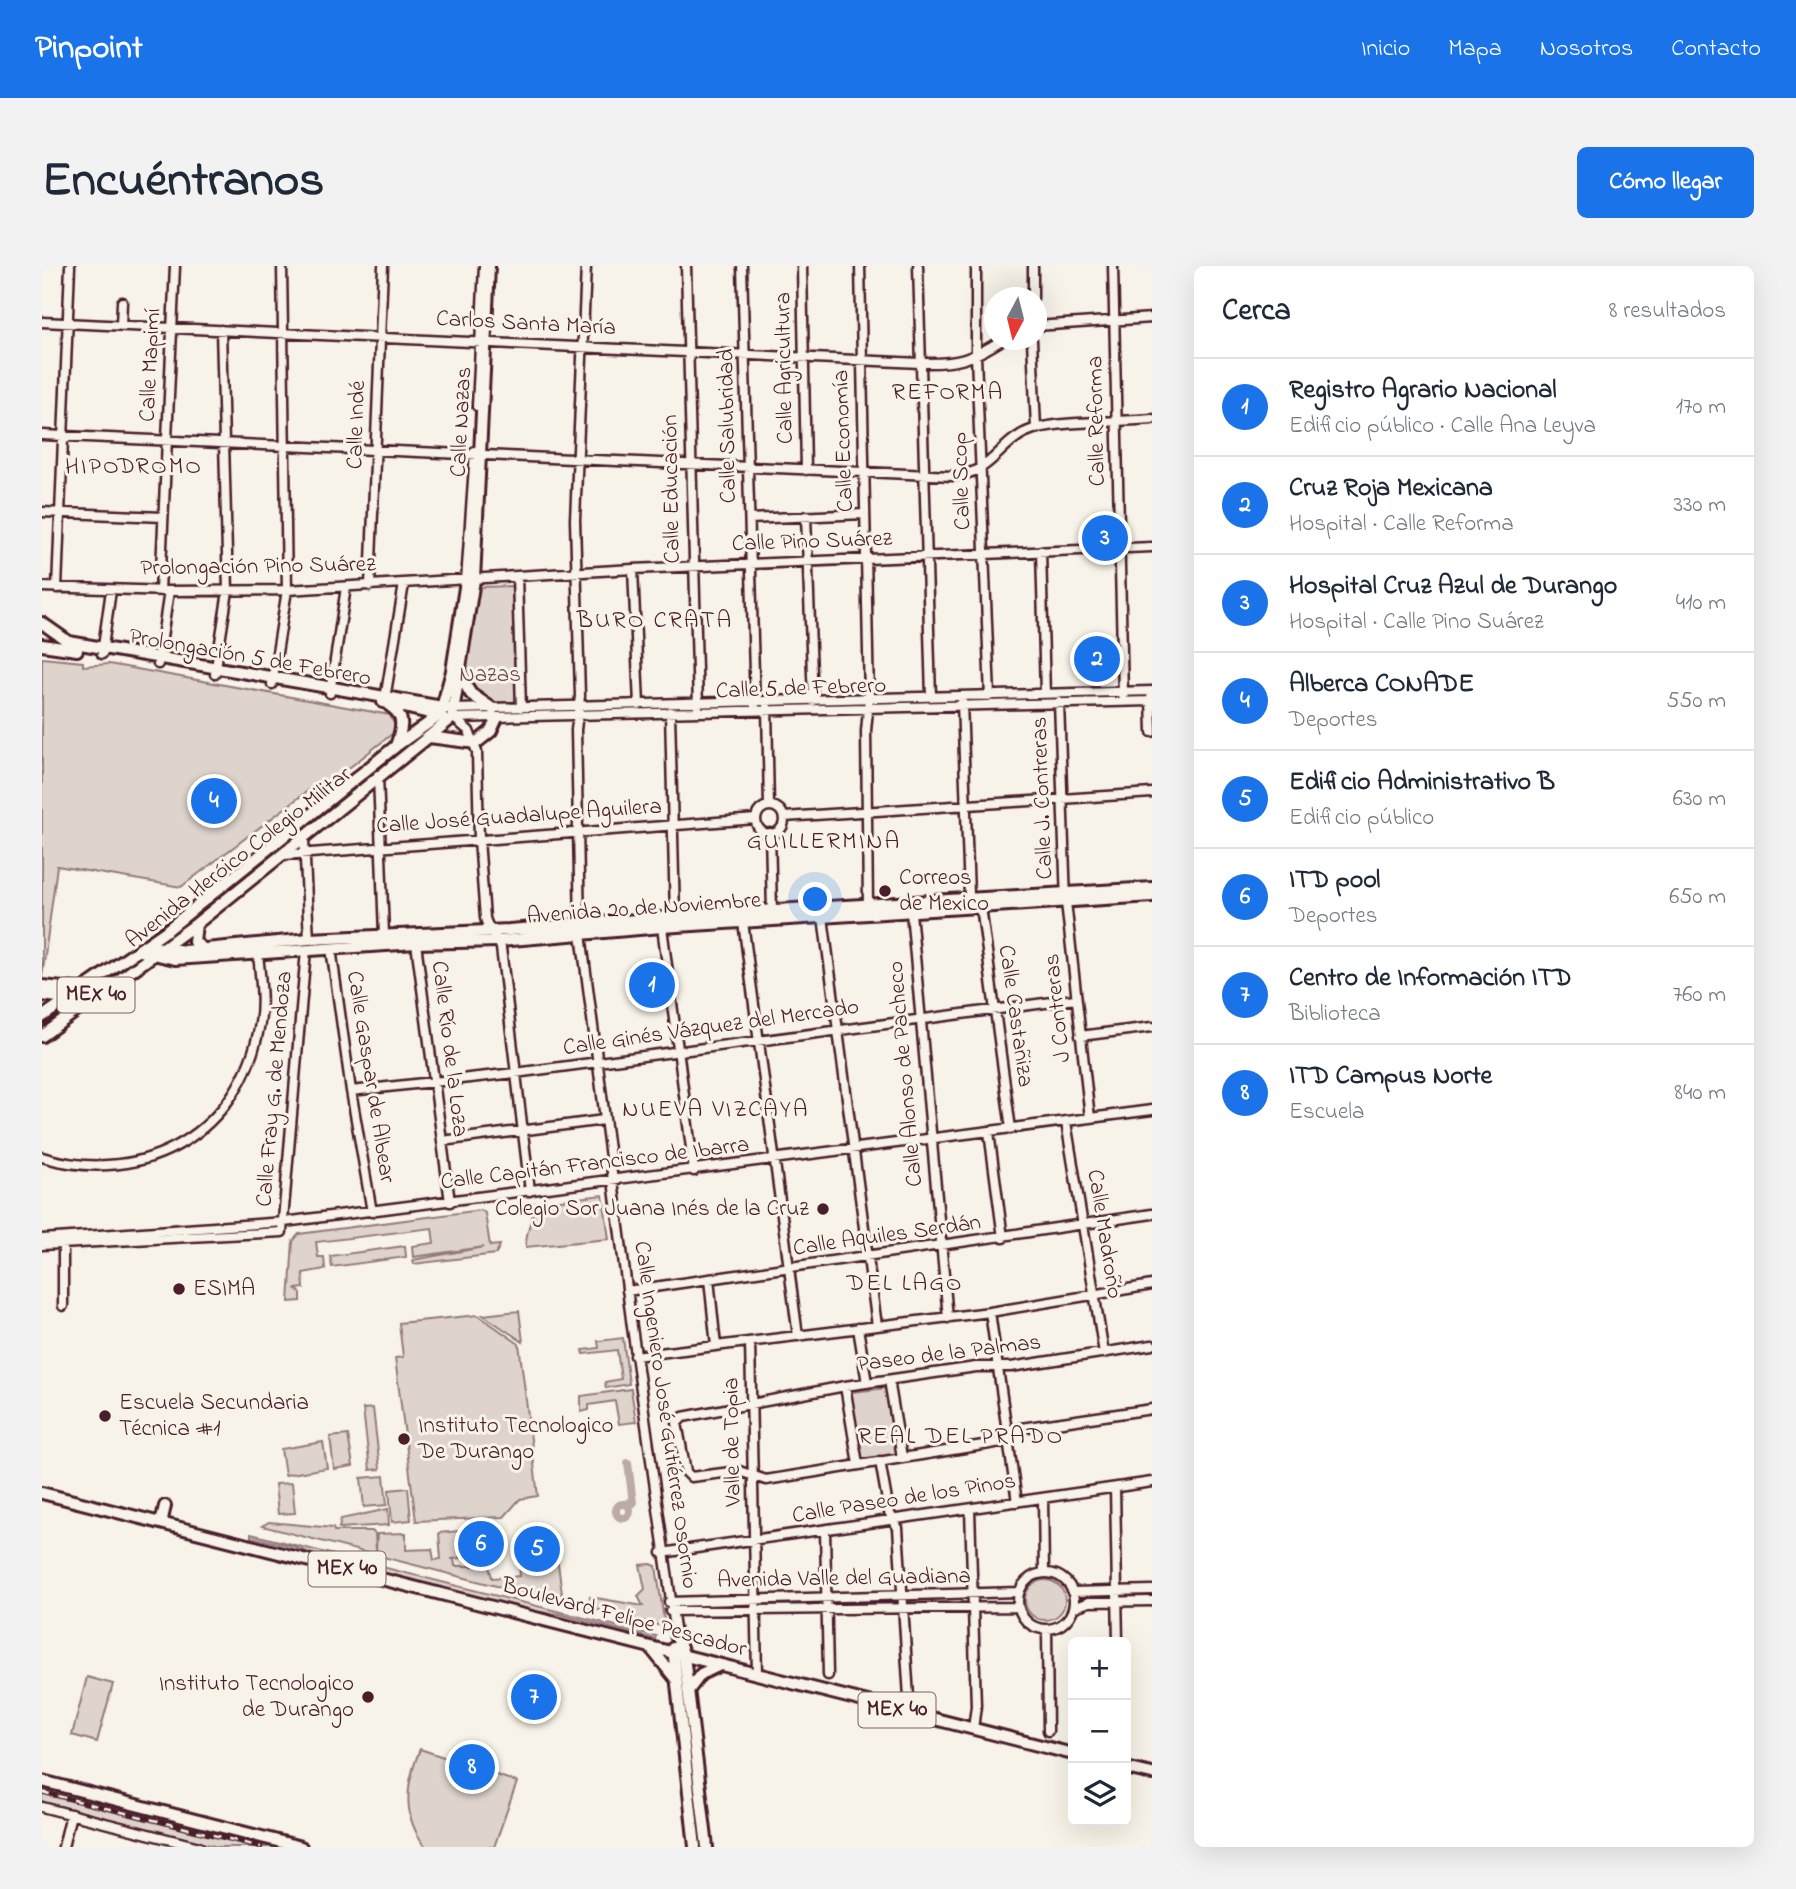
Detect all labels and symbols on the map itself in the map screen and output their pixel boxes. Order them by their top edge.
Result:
north arrow [984,287,1047,350]
street label: Calle Agricultura [767,292,804,444]
street label: Carlos Santa María [435,303,617,345]
street label: Calle Mapimí [132,307,170,423]
street label: Calle Salubridad [710,348,746,504]
street label: Calle Reforma [1079,355,1115,487]
street label: Calle Nazas [443,366,481,478]
street label: Calle Economía [825,369,863,513]
district label: REFORMA [892,376,1004,411]
street label: Calle Indé [339,379,375,470]
street label: Calle Educación [654,414,690,564]
street label: Calle Scop [944,431,980,531]
district label: HIPODROMO [65,450,203,485]
pin: 3 [1082,512,1128,564]
street label: Calle Pino Suárez [731,523,893,561]
street label: Prolongación Pino Suárez [140,548,376,587]
district label: BURO CRATA [576,604,733,639]
street label: Prolongación 5 de Febrero [126,620,374,697]
pin: 2 [1074,633,1120,685]
park label: Nazas [459,659,521,692]
street label: Calle 5 de Febrero [715,670,887,708]
street label: Calle J. Contreras [1024,716,1062,880]
street label: Avenida Heróico Colegio Militar [119,759,360,958]
pin: 4 [191,775,237,827]
street label: Calle José Guadalupe Aguilera [375,791,663,844]
district label: GUILLERMINA [747,825,901,860]
place label: Correos de Mexico [899,862,989,921]
your location [798,882,832,916]
marker: Correos de Mexico [877,883,893,899]
street label: Avenida 20 de Noviembre [526,884,763,934]
street label: Calle Castañiza [989,943,1041,1089]
street label: J Contreras [1036,952,1080,1064]
street label: Calle Río de la Loza [422,959,476,1139]
pin: 1 [629,959,675,1011]
street label: Calle Alonso de Pacheco [880,960,932,1188]
street label: Calle Gaspar de Albear [337,969,403,1186]
street label: Calle Fray G. de Mendoza [248,970,304,1208]
road number: MEX 40 [58,978,134,1012]
street label: Calle Ginés Vázquez del Mercado [561,991,861,1065]
district label: NUEVA VIZCAYA [622,1093,810,1128]
street label: Calle Capitán Francisco de Ibarra [439,1129,751,1199]
street label: Calle Madroño [1077,1167,1131,1301]
place label: Colegio Sor Juana Inés de la Cruz [495,1193,809,1227]
marker: Colegio Sor Juana Inés de la Cruz [815,1201,831,1217]
street label: Calle Aquiles Serdán [791,1206,983,1266]
street label: Calle Ingeniero José Gutiérrez Osornio [623,1239,706,1591]
district label: DEL LAGO [846,1267,963,1302]
place label: ESIMA [193,1273,255,1306]
marker: ESIMA [171,1281,187,1297]
street label: Paseo de la Palmas [855,1326,1043,1382]
street label: Valle de Topia [715,1377,751,1508]
place label: Escuela Secundaria Técnica #1 [119,1387,309,1446]
marker: Escuela Secundaria Técnica #1 [97,1408,113,1424]
place label: Instituto Tecnologico De Durango [417,1410,613,1470]
district label: REAL DEL PRADO [858,1420,1064,1455]
marker: Instituto Tecnologico De Durango [396,1431,412,1447]
street label: Calle Paseo de los Pinos [790,1465,1018,1533]
pin: 6 [458,1518,504,1570]
pin: 5 [514,1523,560,1575]
road number: MEX 40 [308,1552,386,1586]
street label: Avenida Valle del Guadiana [717,1560,971,1598]
street label: Boulevard Felipe Pescador [497,1569,751,1667]
place label: Instituto Tecnologico de Durango [159,1668,354,1728]
pin: 7 [511,1671,557,1723]
marker: Instituto Tecnologico de Durango [360,1689,376,1705]
road number: MEX 40 [858,1692,936,1728]
pin: 8 [449,1741,495,1793]

